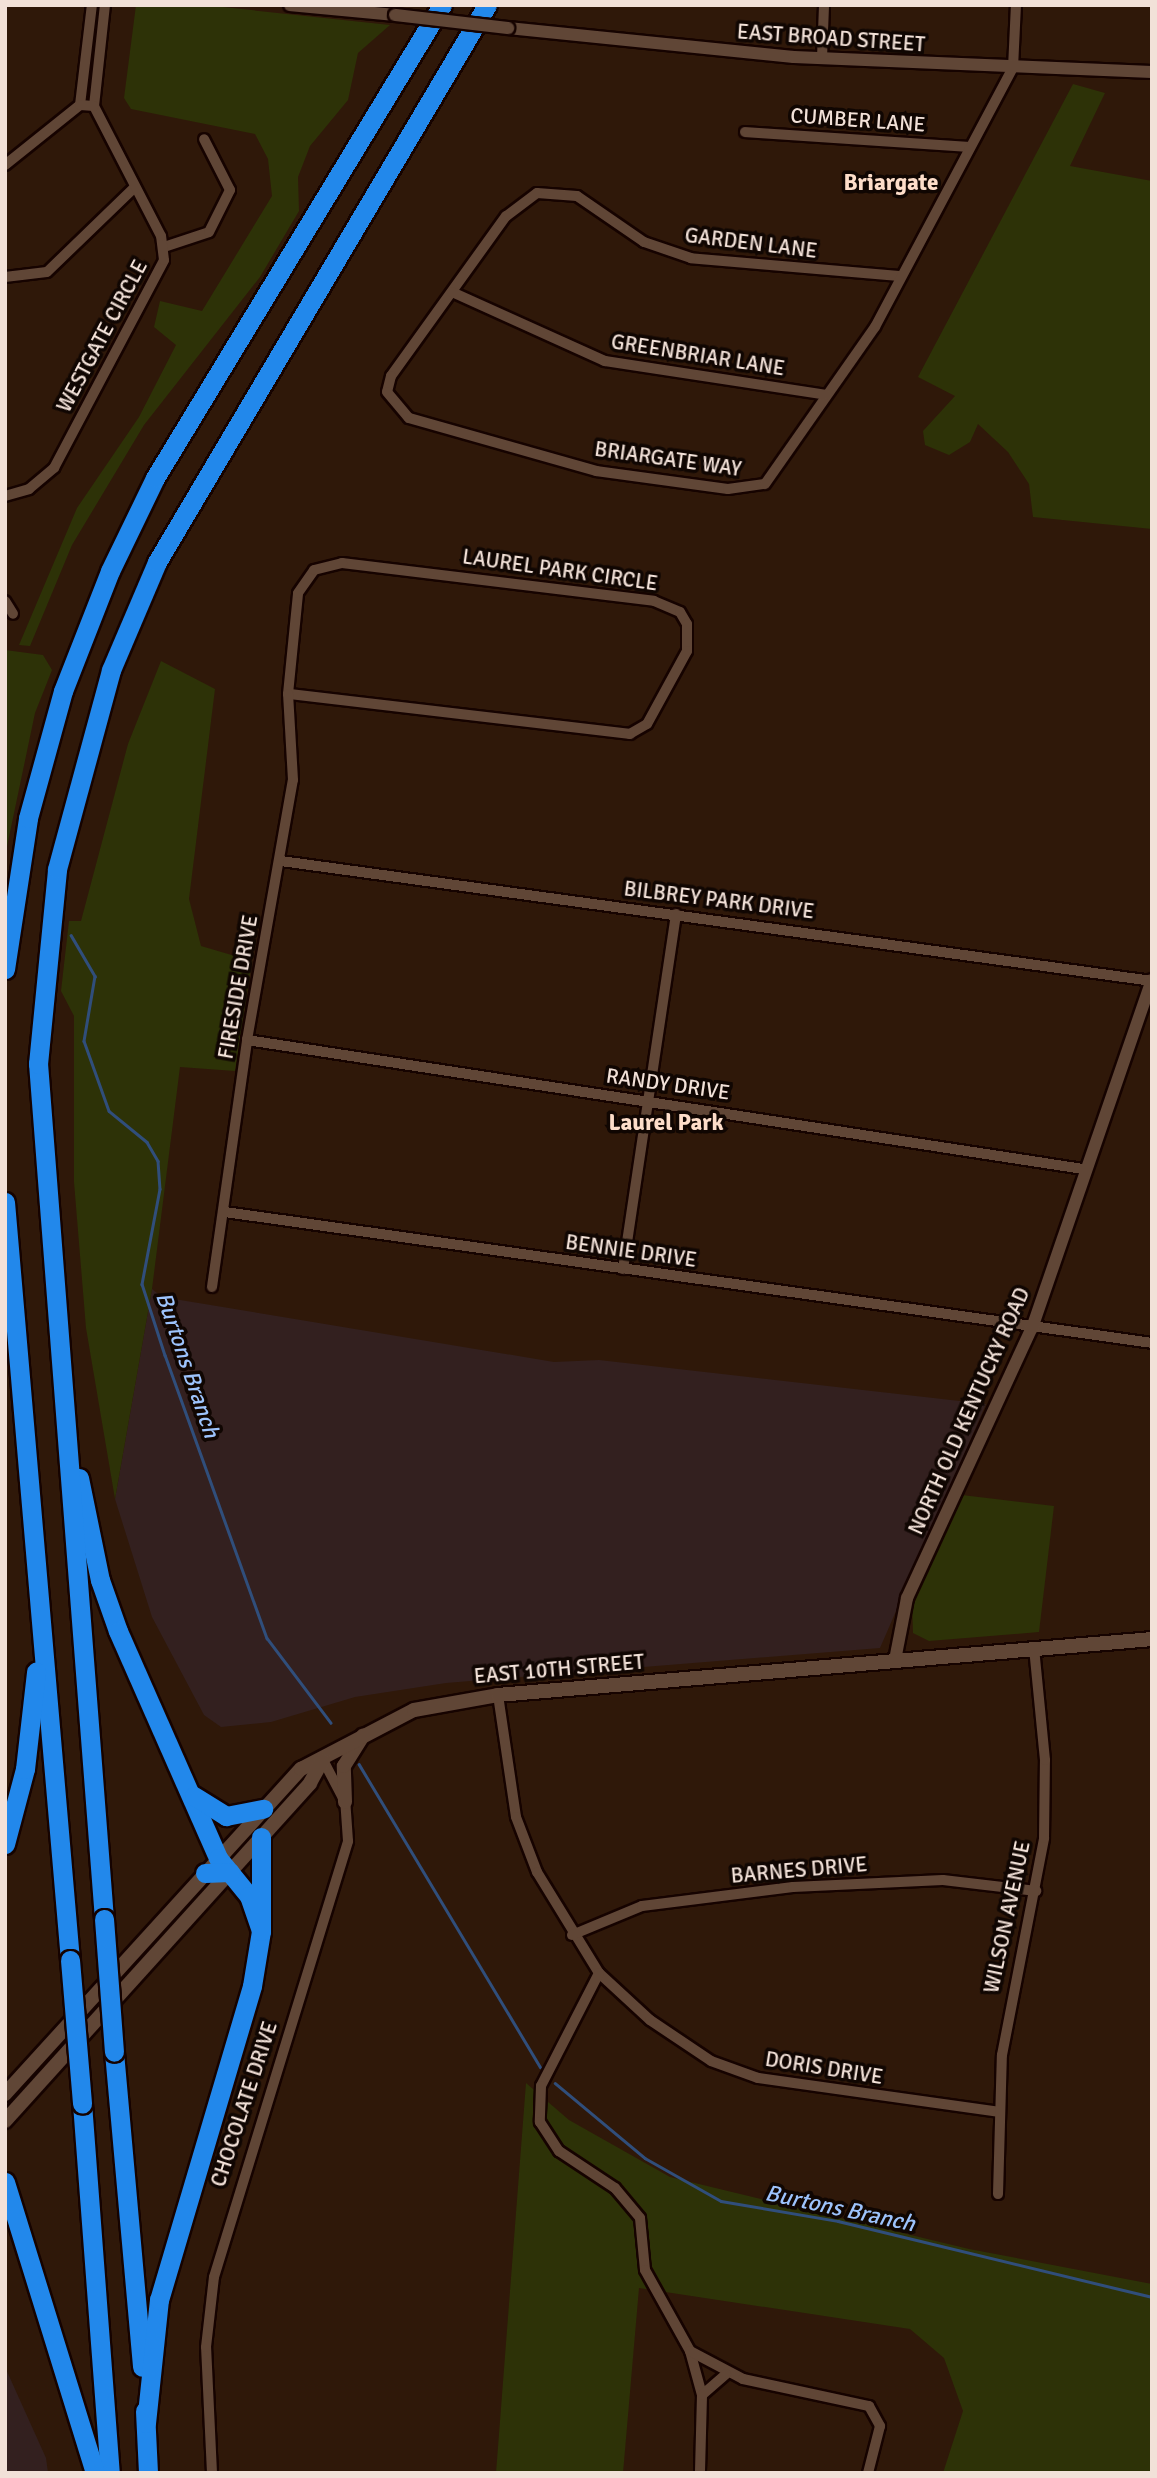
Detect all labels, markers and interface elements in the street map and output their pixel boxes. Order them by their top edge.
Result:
street label: EAST BROAD STREET [736,19,926,57]
street label: CUMBER LANE [790,103,926,137]
district label: Briargate [844,169,938,197]
street label: GARDEN LANE [683,222,819,264]
street label: WESTGATE CIRCLE [51,255,153,417]
street label: GREENBRIAR LANE [609,329,787,381]
street label: BRIARGATE WAY [593,436,743,482]
street label: LAUREL PARK CIRCLE [461,544,659,596]
street label: BILBREY PARK DRIVE [622,876,816,924]
street label: FIRESIDE DRIVE [213,913,263,1061]
street label: RANDY DRIVE [605,1063,731,1105]
district label: Laurel Park [609,1109,723,1137]
street label: BENNIE DRIVE [564,1229,698,1273]
street label: NORTH OLD KENTUCKY ROAD [903,1284,1035,1538]
water label: Burtons Branch [149,1288,225,1442]
street label: EAST 10TH STREET [473,1649,645,1689]
street label: WILSON AVENUE [979,1839,1035,1995]
street label: BARNES DRIVE [730,1851,868,1889]
street label: CHOCOLATE DRIVE [205,2018,283,2190]
street label: DORIS DRIVE [763,2046,885,2090]
water label: Burtons Branch [763,2180,917,2238]

